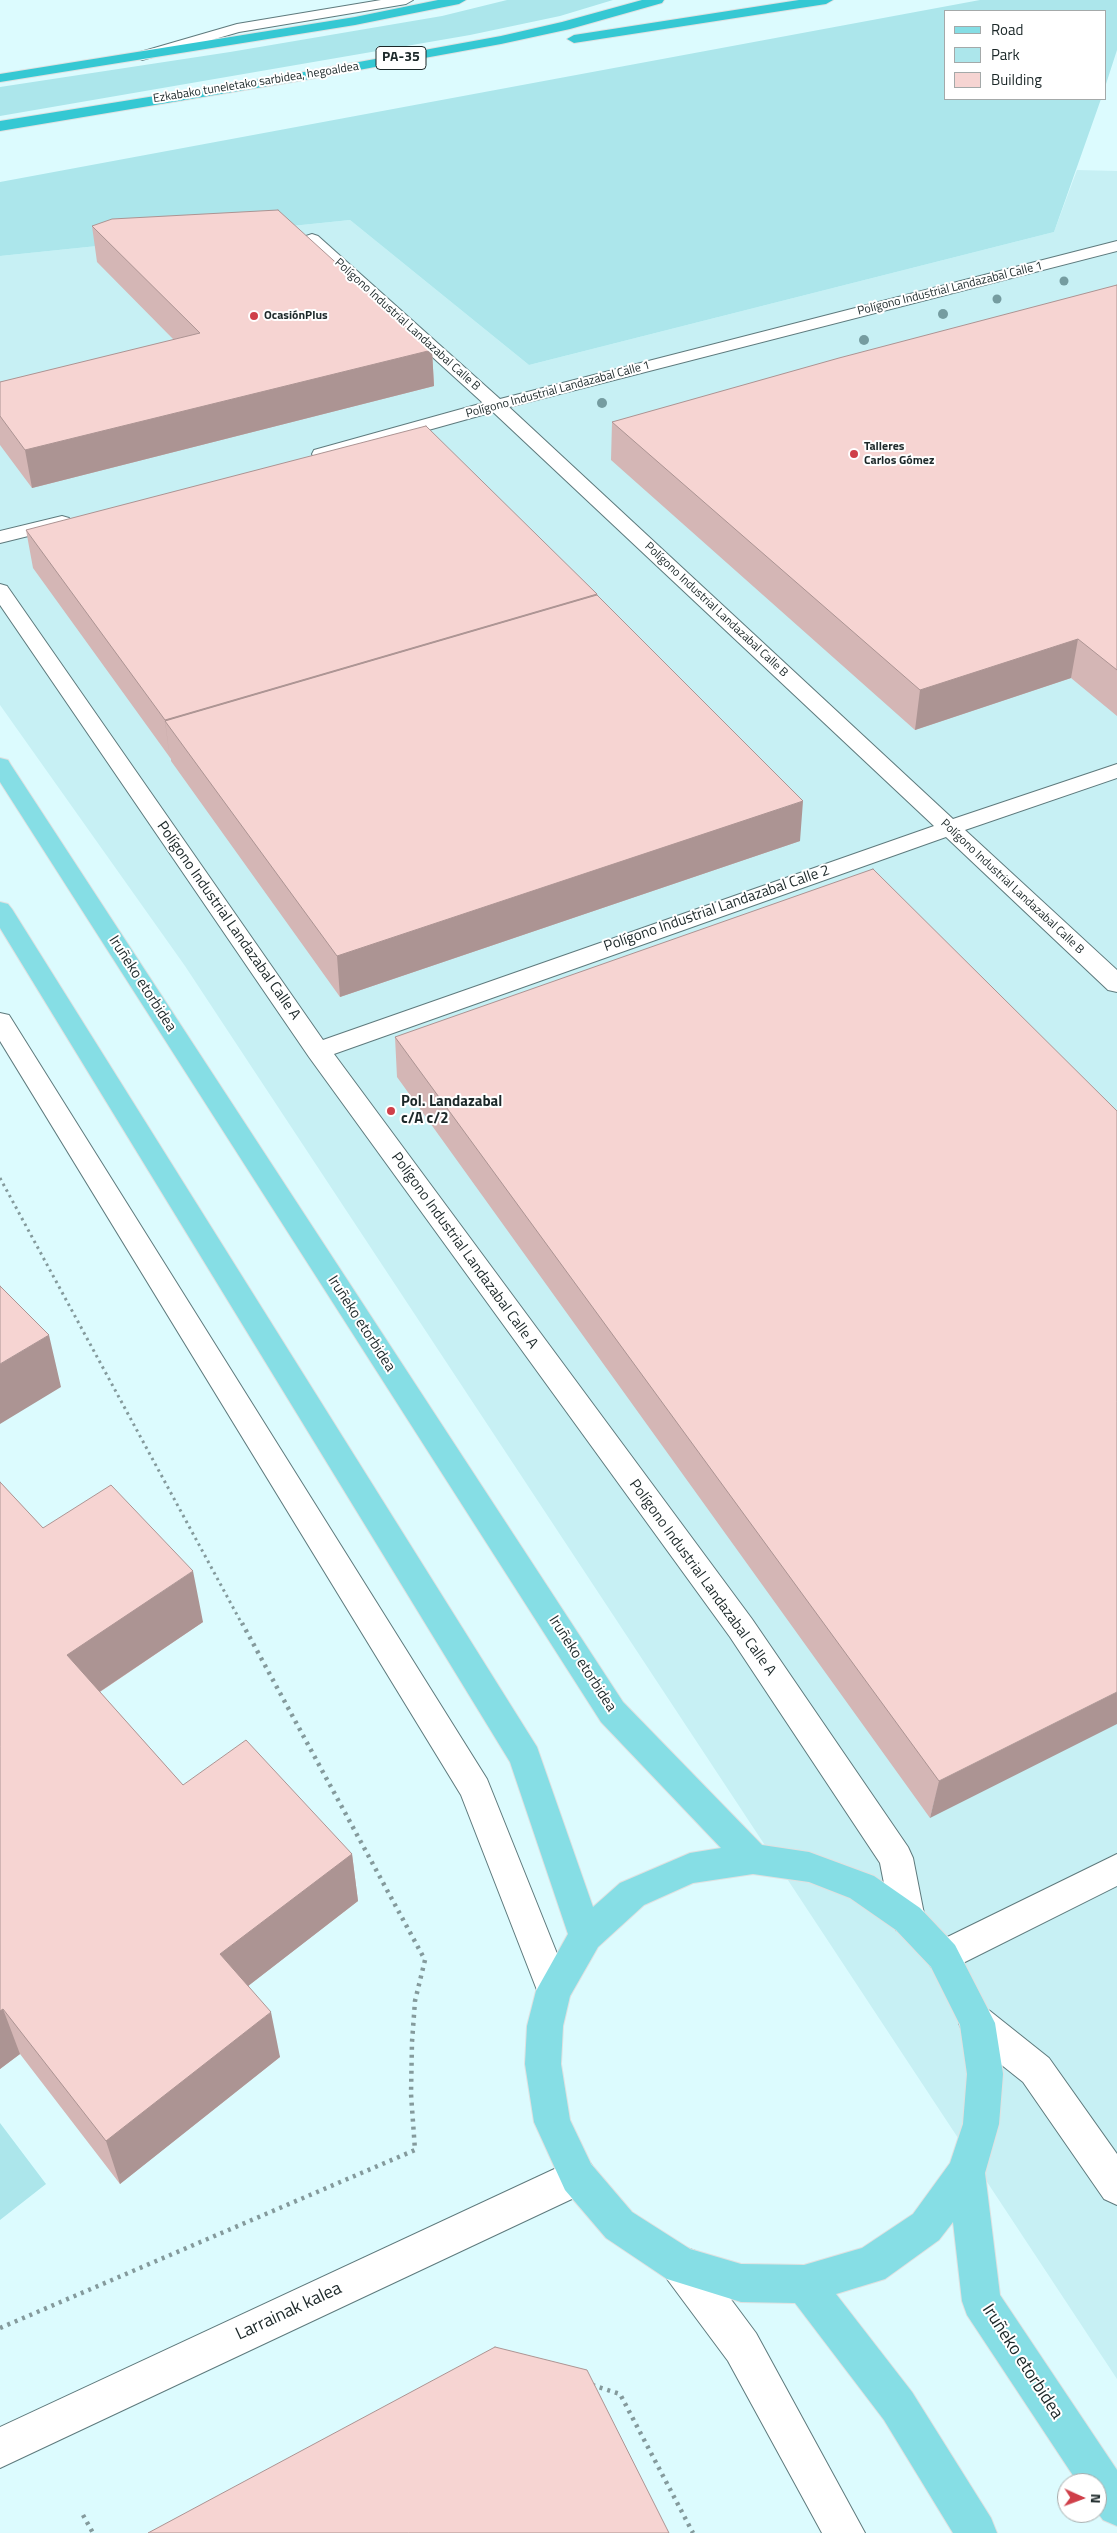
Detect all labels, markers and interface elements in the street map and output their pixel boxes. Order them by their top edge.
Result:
legend [944,10,1107,100]
text: Road [991,18,1023,41]
text: Park [991,43,1020,66]
road number: PA-35 [376,46,426,70]
street label: Ezkabako tuneletako sarbidea, hegoaldea [152,60,360,106]
text: Building [991,68,1042,91]
street label: Polígono Industrial Landazabal Calle B [331,256,483,394]
street label: Polígono Industrial Landazabal Calle 1 [856,259,1044,319]
place label: OcasiónPlus [264,309,328,323]
marker: OcasiónPlus [248,310,260,322]
street label: Polígono Industrial Landazabal Calle 1 [464,358,652,422]
place label: Talleres Carlos Gómez [864,440,934,468]
marker: Talleres Carlos Gómez [848,448,860,460]
street label: Polígono Industrial Landazabal Calle B [641,540,791,680]
street label: Polígono Industrial Landazabal Calle B [937,817,1087,957]
street label: Polígono Industrial Landazabal Calle A [152,818,304,1024]
street label: Polígono Industrial Landazabal Calle 2 [602,862,832,956]
street label: Iruñeko etorbidea [104,933,180,1035]
place label: Pol. Landazabal c/A c/2 [401,1093,502,1128]
marker: Pol. Landazabal c/A c/2 [385,1105,397,1117]
street label: Polígono Industrial Landazabal Calle A [387,1149,541,1353]
street label: Iruñeko etorbidea [323,1273,399,1375]
street label: Polígono Industrial Landazabal Calle A [625,1476,779,1680]
street label: Iruñeko etorbidea [544,1613,620,1715]
street label: Larrainak kalea [233,2278,345,2346]
street label: Iruñeko etorbidea [977,2300,1067,2424]
north arrow [1057,2473,1107,2523]
text: N [1086,2493,1107,2504]

